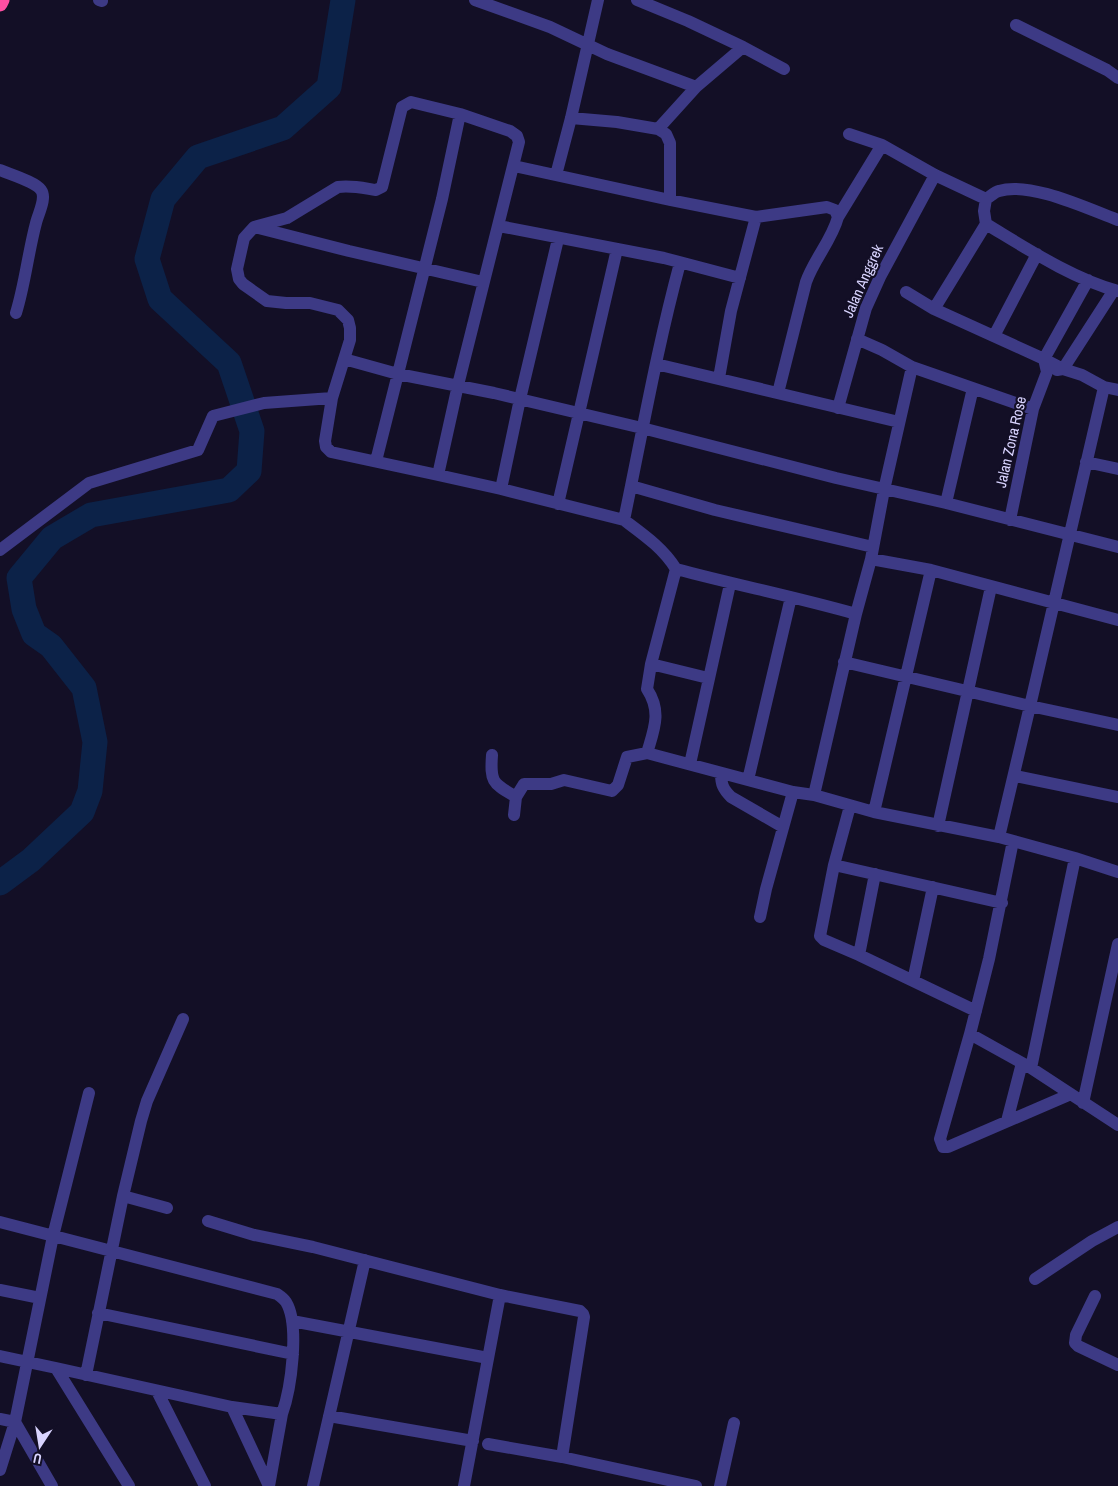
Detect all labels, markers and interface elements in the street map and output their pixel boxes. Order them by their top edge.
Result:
street label: Jalan Anggrek [837,240,888,321]
street label: Jalan Zona Rose [990,394,1031,490]
north arrow [15,1421,65,1471]
text: U [31,1449,43,1468]

